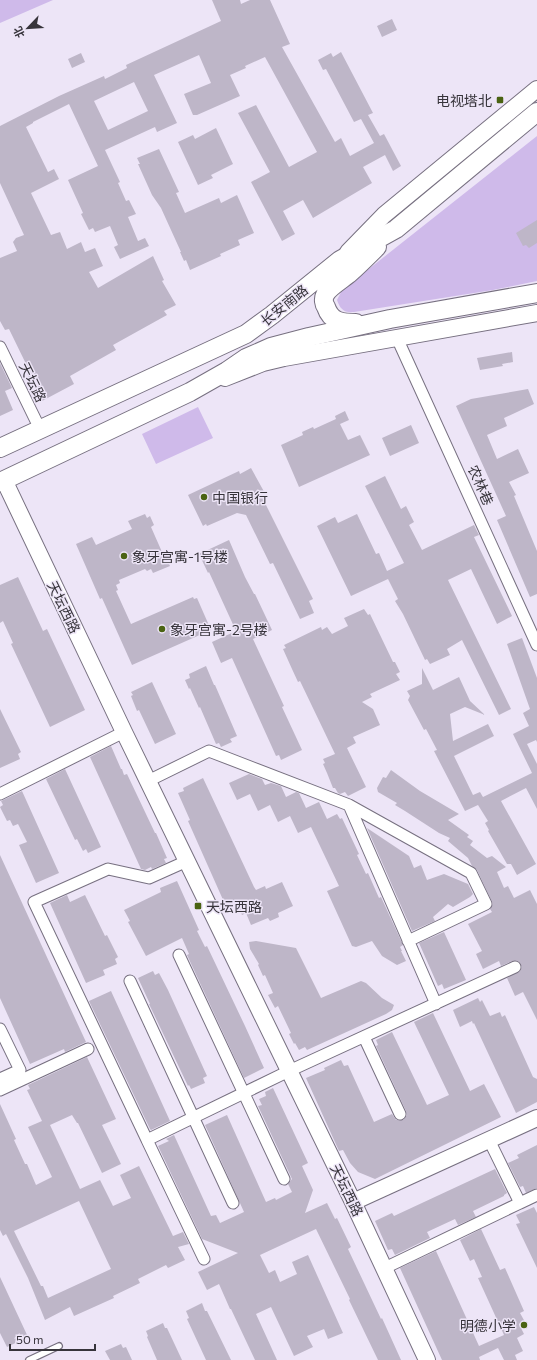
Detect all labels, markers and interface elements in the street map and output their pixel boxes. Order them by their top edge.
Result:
north arrow [8,8,48,48]
text: 北 [10,25,27,40]
place label: 电视塔北 [436,92,492,109]
marker: 电视塔北 [495,95,505,105]
street label: 长安南路 [257,281,311,329]
street label: 天坛路 [16,359,50,405]
street label: 农林巷 [465,462,497,508]
place label: 中国银行 [212,489,268,506]
marker: 中国银行 [199,492,209,502]
place label: 象牙宫寓-1号楼 [132,548,228,565]
marker: 象牙宫寓-1号楼 [119,551,129,561]
street label: 天坛西路 [44,578,84,636]
place label: 象牙宫寓-2号楼 [170,621,268,638]
marker: 象牙宫寓-2号楼 [157,624,167,634]
place label: 天坛西路 [206,898,262,915]
marker: 天坛西路 [193,901,203,911]
street label: 天坛西路 [327,1161,367,1219]
place label: 明德小学 [460,1317,516,1334]
marker: 明德小学 [519,1320,529,1330]
scale bar [10,1326,95,1352]
text: 50 m [16,1332,44,1346]

